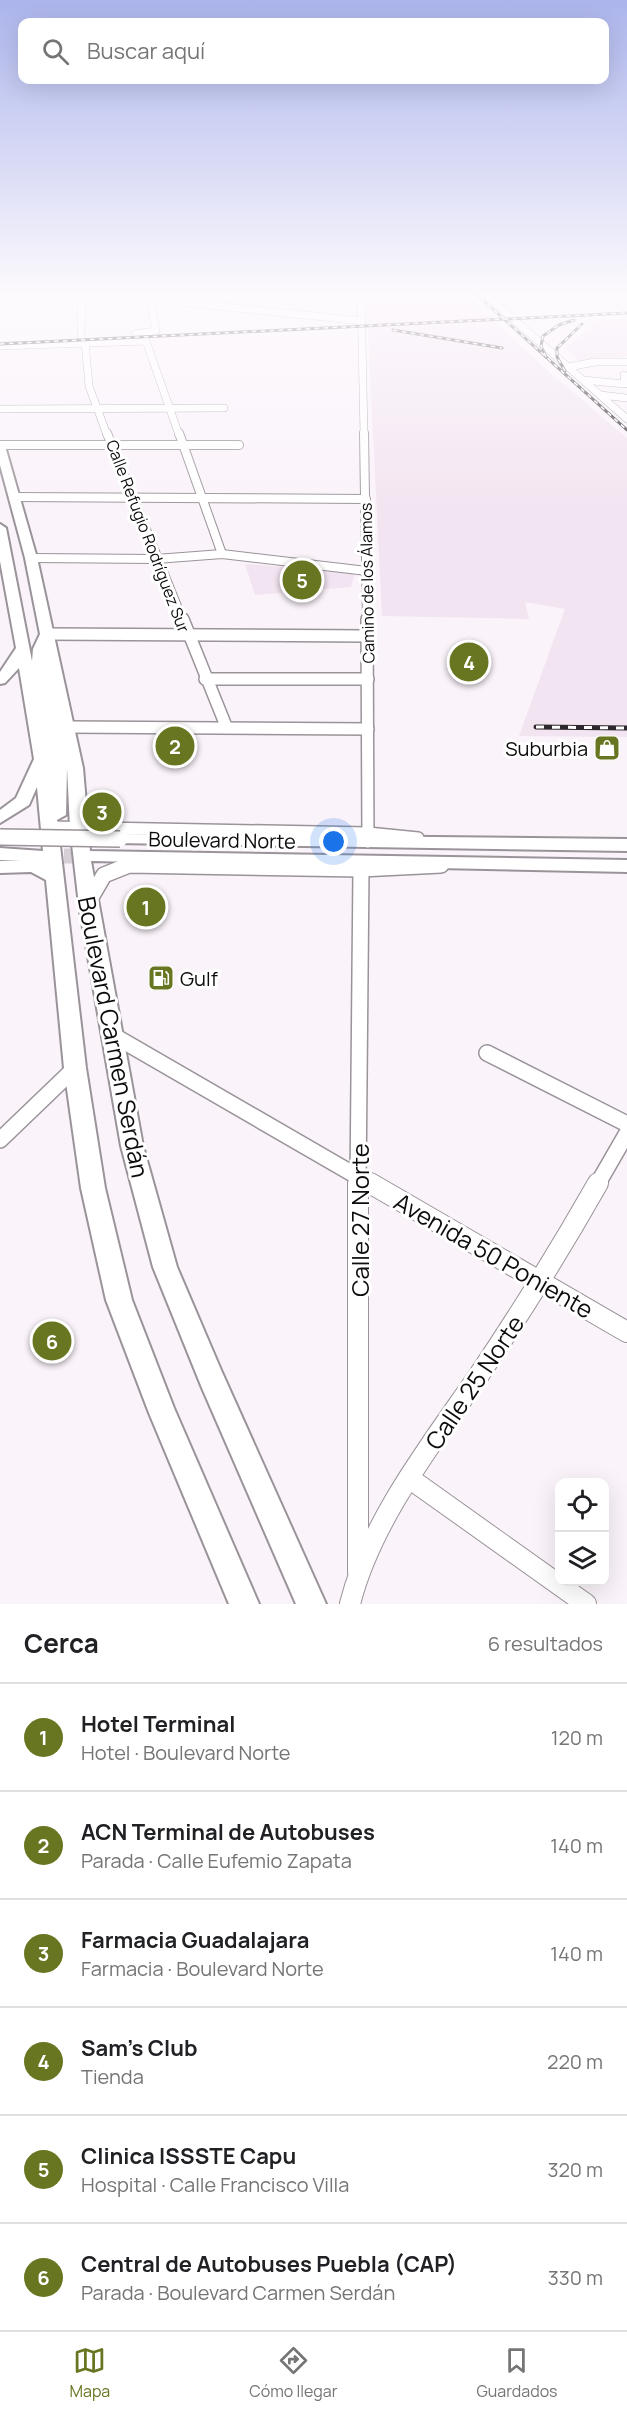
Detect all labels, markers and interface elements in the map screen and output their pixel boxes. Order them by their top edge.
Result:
search box [18,18,609,84]
icon: search [39,35,72,68]
text: Buscar aquí [87,36,205,66]
street label: Calle Refugio Rodríguez Sur [101,437,195,636]
street label: Camino de los Álamos [355,503,379,663]
pin: 5 [282,558,322,602]
pin: 4 [450,640,488,684]
pin: 2 [156,724,195,768]
shop icon: Suburbia [592,733,622,763]
place label: Suburbia [505,735,588,762]
pin: 3 [82,790,122,834]
street label: Boulevard Norte [148,825,296,855]
your location [319,827,348,856]
pin: 1 [126,884,166,930]
street label: Boulevard Carmen Serdán [71,894,157,1180]
fuel station icon: Gulf [146,963,176,993]
place label: Gulf [180,965,218,992]
street label: Calle 27 Norte [343,1143,376,1297]
street label: Avenida 50 Poniente [388,1185,600,1325]
street label: Calle 25 Norte [417,1308,531,1456]
pin: 6 [32,1318,72,1364]
map controls [555,1478,609,1586]
button: locate [555,1478,609,1532]
button: layers [555,1532,609,1586]
text: Cerca [24,1625,99,1661]
text: 6 resultados [488,1630,603,1657]
text: Hotel Terminal [81,1709,235,1739]
text: 1 [39,1724,48,1751]
text: 120 m [551,1724,603,1751]
text: Hotel · Boulevard Norte [81,1739,291,1766]
text: ACN Terminal de Autobuses [81,1817,375,1847]
text: 2 [38,1832,49,1859]
text: 140 m [550,1832,603,1859]
text: Parada · Calle Eufemio Zapata [81,1847,352,1874]
text: Farmacia Guadalajara [81,1925,309,1955]
text: 3 [38,1940,49,1967]
text: 140 m [550,1940,603,1967]
text: Farmacia · Boulevard Norte [81,1955,324,1982]
text: Sam's Club [81,2033,198,2063]
text: 4 [37,2048,50,2075]
text: 220 m [547,2048,603,2075]
text: Tienda [81,2063,144,2090]
text: Clinica ISSSTE Capu [81,2141,296,2171]
text: 5 [38,2156,49,2183]
text: 320 m [547,2156,603,2183]
text: Hospital · Calle Francisco Villa [81,2171,349,2198]
text: Central de Autobuses Puebla (CAP) [81,2249,457,2279]
text: 6 [37,2264,50,2291]
text: 330 m [548,2264,603,2291]
text: Parada · Boulevard Carmen Serdán [81,2279,395,2306]
tab: Mapa [70,2344,110,2402]
tab: Cómo llegar [249,2344,337,2402]
tab: Guardados [477,2344,557,2402]

